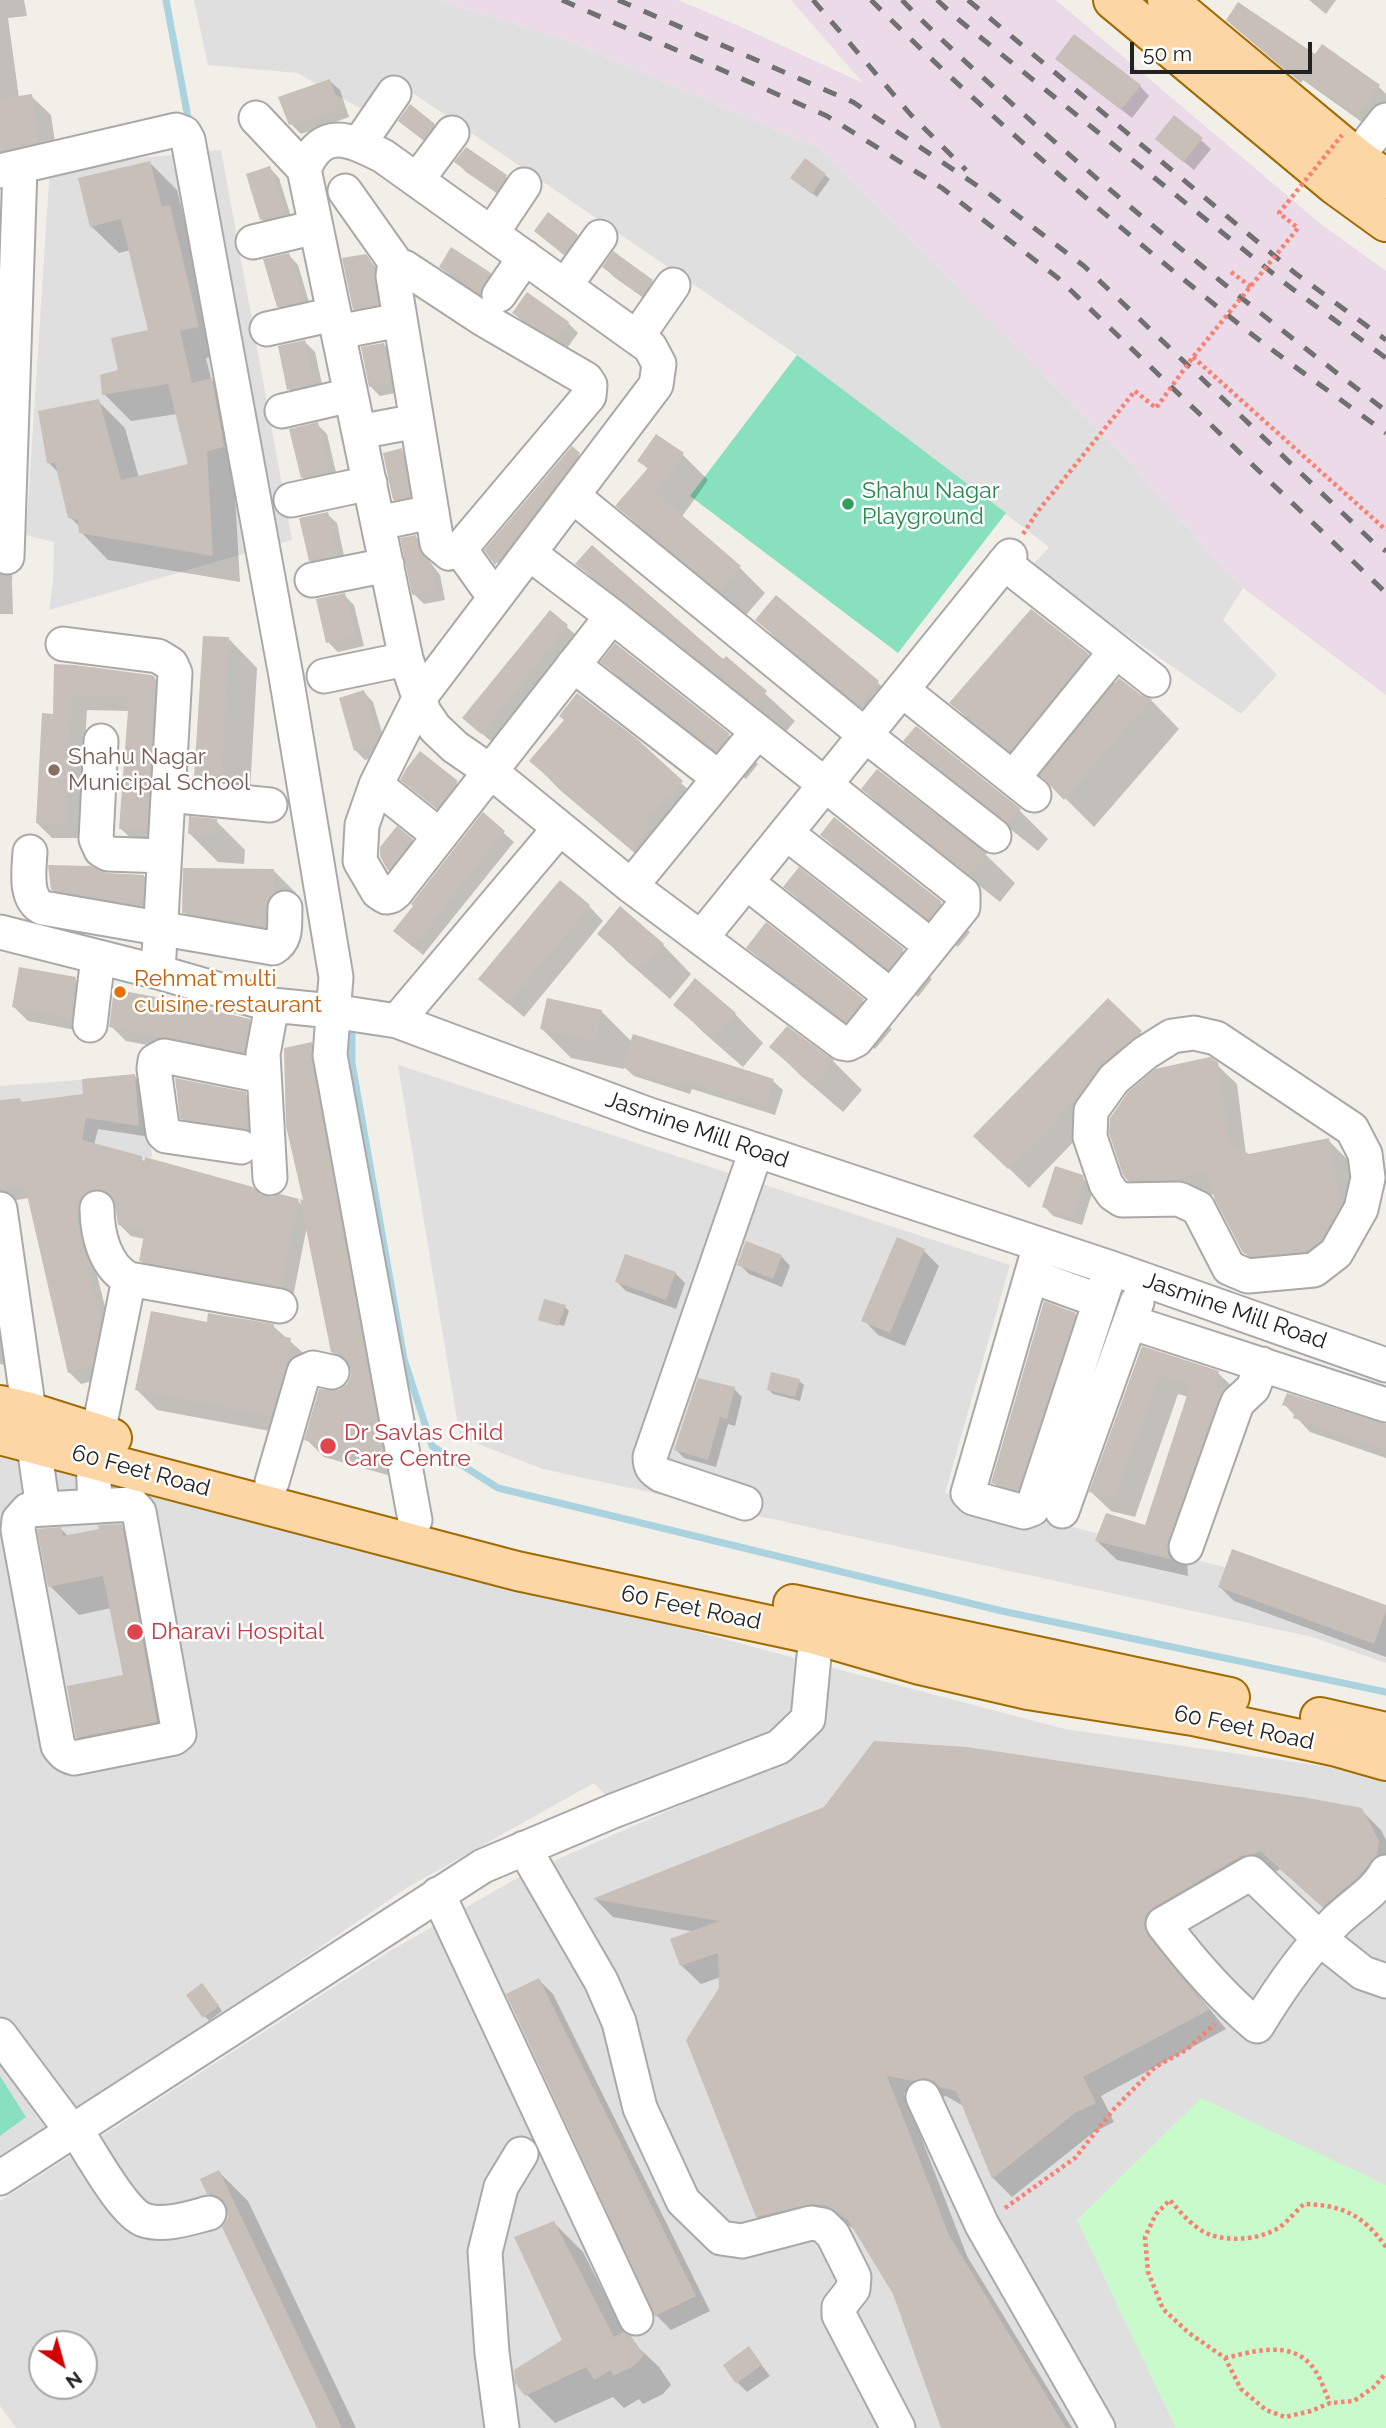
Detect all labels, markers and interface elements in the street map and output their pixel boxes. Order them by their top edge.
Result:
scale bar [1134,28,1316,72]
text: 50 m [1143,41,1192,66]
place label: Shahu Nagar Playground [862,477,1000,531]
marker: Shahu Nagar Playground [840,496,856,512]
place label: Shahu Nagar Municipal School [68,743,250,797]
marker: Shahu Nagar Municipal School [46,762,62,778]
place label: Rehmat multi cuisine restaurant [134,965,322,1019]
marker: Rehmat multi cuisine restaurant [112,984,128,1000]
street label: Jasmine Mill Road [602,1086,792,1174]
street label: Jasmine Mill Road [1140,1267,1330,1355]
place label: Dr Savlas Child Care Centre [344,1419,503,1473]
marker: Dr Savlas Child Care Centre [318,1436,338,1456]
street label: 60 Feet Road [69,1439,213,1503]
street label: 60 Feet Road [619,1580,763,1636]
place label: Dharavi Hospital [151,1618,324,1646]
marker: Dharavi Hospital [125,1622,145,1642]
street label: 60 Feet Road [1172,1700,1316,1756]
north arrow [28,2330,98,2400]
text: N [62,2367,86,2394]

